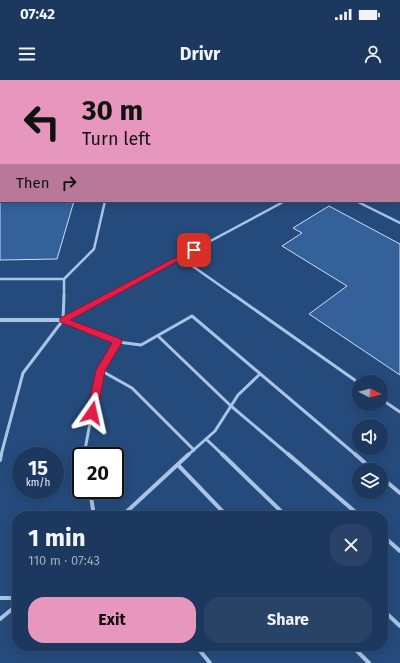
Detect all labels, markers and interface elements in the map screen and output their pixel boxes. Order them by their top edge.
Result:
text: 07:42 [20,5,55,23]
icon: menu [16,43,38,65]
text: Drivr [180,43,220,65]
icon: person [362,43,384,65]
text: 30 m [82,94,143,127]
icon: left [16,96,68,148]
text: Turn left [82,128,151,150]
icon: right [58,172,80,194]
text: Then [16,174,50,192]
pin [177,233,211,267]
icon: arrive [183,239,205,261]
north arrow [352,375,388,411]
map controls [352,375,388,499]
position arrow [71,392,113,434]
button: sound [352,419,388,455]
speed limit sign: 20 [72,447,124,499]
text: 15 [28,456,48,480]
button: layers [352,463,388,499]
text: km/h [26,477,50,489]
text: 1 min [28,524,86,552]
button: close [330,524,372,566]
text: 110 m · 07:43 [28,553,100,568]
button: Exit [28,597,196,643]
button: Share [204,597,372,643]

